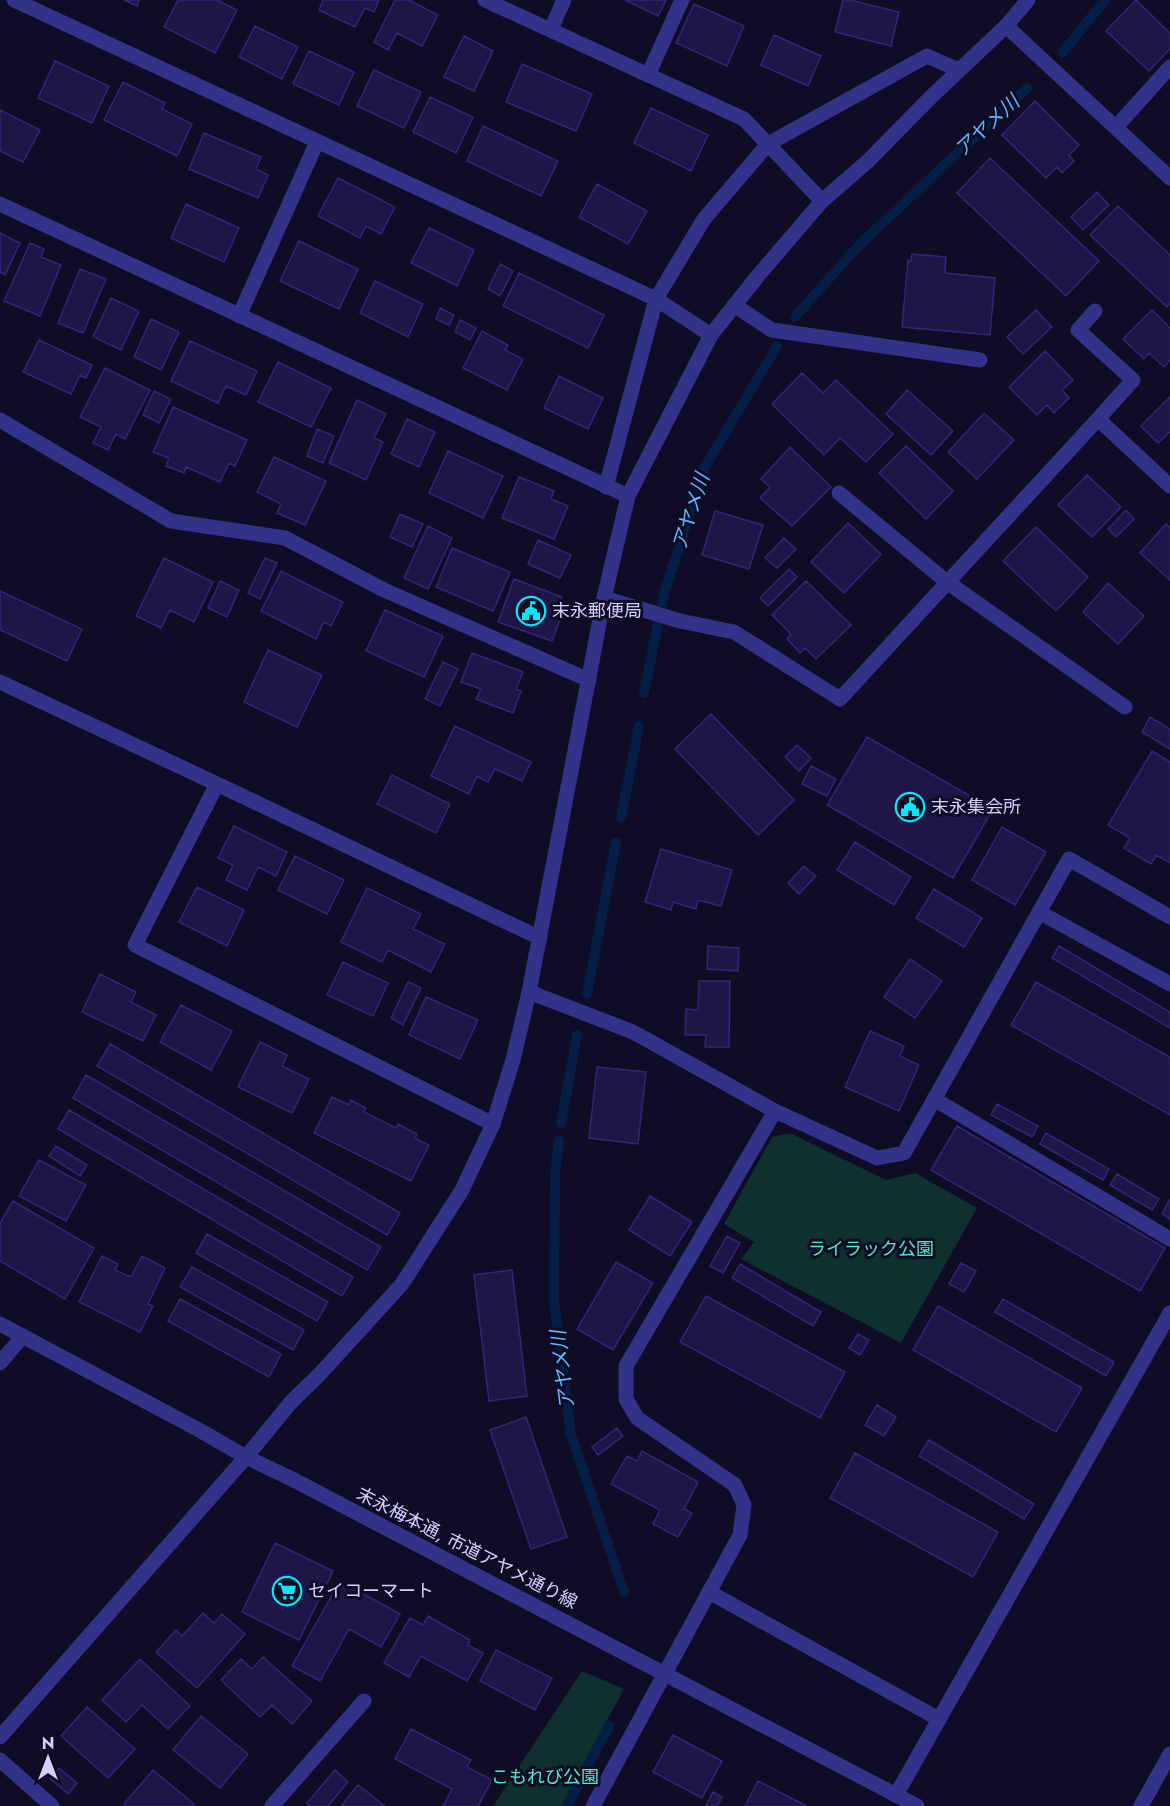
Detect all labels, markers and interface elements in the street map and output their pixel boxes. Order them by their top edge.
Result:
water label: アヤメ川 [948,87,1027,164]
water label: アヤメ川 [665,468,718,554]
public building icon: 末永郵便局 [515,595,547,627]
place label: 末永郵便局 [552,598,642,624]
public building icon: 末永集会所 [894,791,926,823]
place label: 末永集会所 [931,794,1021,820]
park label: ライラック公園 [808,1236,934,1262]
water label: アヤメ川 [544,1327,582,1411]
street label: 末永梅本通, 市道アヤメ通り線 [352,1481,582,1615]
supermarket icon: セイコーマート [271,1575,303,1607]
place label: セイコーマート [308,1578,434,1604]
north arrow [18,1728,78,1788]
text: N [42,1732,54,1755]
park label: こもれび公園 [491,1764,599,1790]

